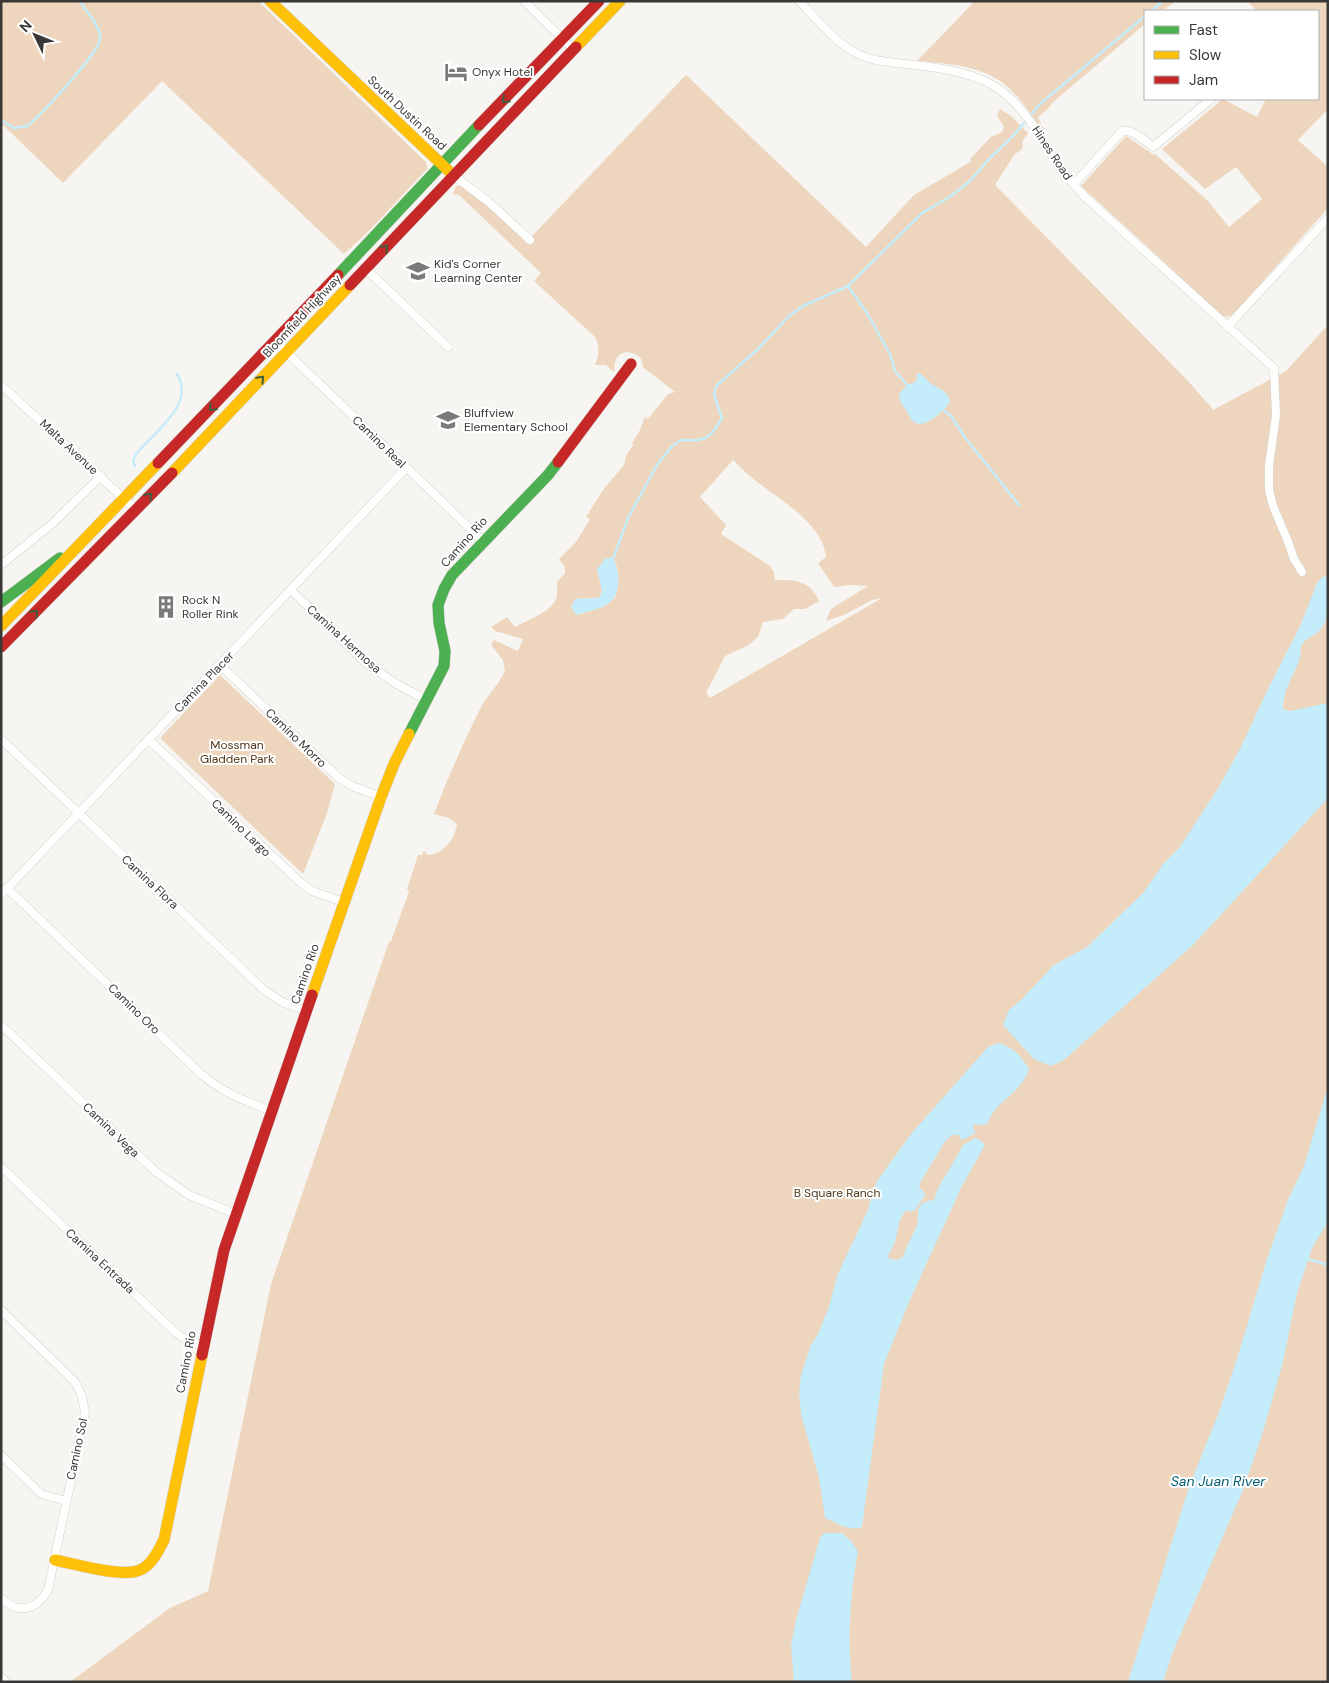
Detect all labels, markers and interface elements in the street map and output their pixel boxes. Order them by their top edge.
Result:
north arrow [10,10,60,60]
legend [1144,10,1319,100]
text: N [15,16,36,36]
text: Fast [1189,20,1218,40]
text: Slow [1189,45,1222,65]
hotel icon: Onyx Hotel [443,59,469,85]
place label: Onyx Hotel [472,64,533,80]
text: Jam [1189,70,1218,90]
street label: South Dustin Road [364,72,450,154]
one-way arrow [501,94,510,103]
street label: Hines Road [1028,123,1076,183]
one-way arrow [379,245,388,254]
place label: Kid's Corner Learning Center [434,256,523,286]
school or university icon: Kid's Corner Learning Center [405,258,431,284]
street label: Bloomfield Highway [259,271,345,361]
one-way arrow [255,375,264,384]
one-way arrow [209,402,218,411]
place label: Bluffview Elementary School [464,405,568,435]
school or university icon: Bluffview Elementary School [435,407,461,433]
street label: Camino Real [349,412,409,472]
street label: Malta Avenue [36,416,102,478]
one-way arrow [143,493,152,502]
street label: Camino Rio [437,513,491,571]
place label: Rock N Roller Rink [182,592,239,622]
building icon: Rock N Roller Rink [153,594,179,620]
street label: Camina Hermosa [303,601,385,677]
one-way arrow [29,609,38,618]
street label: Camina Placer [171,647,238,716]
street label: Camino Morro [262,705,330,771]
park label: Mossman Gladden Park [200,737,274,767]
street label: Camino Largo [208,796,274,860]
street label: Camina Flora [118,851,182,913]
street label: Camino Rio [287,942,323,1006]
street label: Camino Oro [105,980,163,1038]
street label: Camina Vega [79,1099,143,1161]
park label: B Square Ranch [794,1185,880,1201]
street label: Camina Entrada [62,1225,138,1297]
street label: Camino Rio [172,1330,200,1394]
street label: Camino Sol [63,1417,91,1481]
water label: San Juan River [1171,1472,1266,1490]

